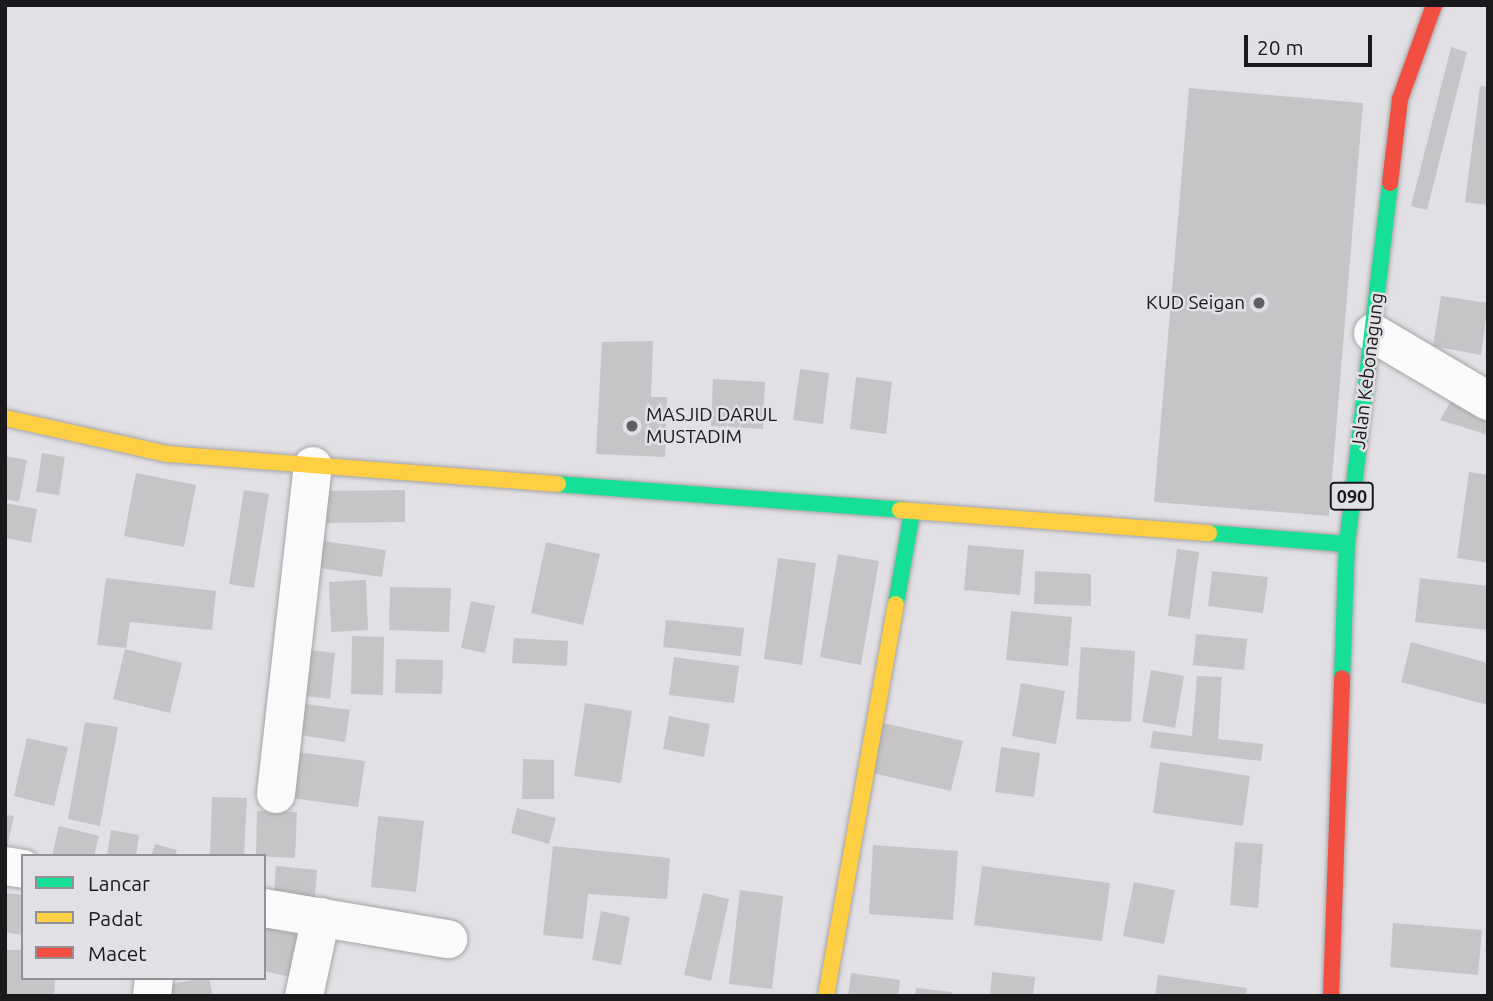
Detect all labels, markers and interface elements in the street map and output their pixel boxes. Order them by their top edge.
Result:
scale bar [1248,21,1376,65]
text: 20 m [1257,35,1304,59]
place label: KUD Seigan [1146,292,1245,314]
street label: Jalan Kebonagung [1347,292,1389,450]
marker: KUD Seigan [1251,295,1267,311]
place label: MASJID DARUL MUSTADIM [646,404,777,448]
marker: MASJID DARUL MUSTADIM [624,418,640,434]
road number: 090 [1329,482,1375,510]
legend [21,854,266,980]
text: Lancar [88,871,150,895]
text: Padat [88,906,143,930]
text: Macet [88,941,147,965]

